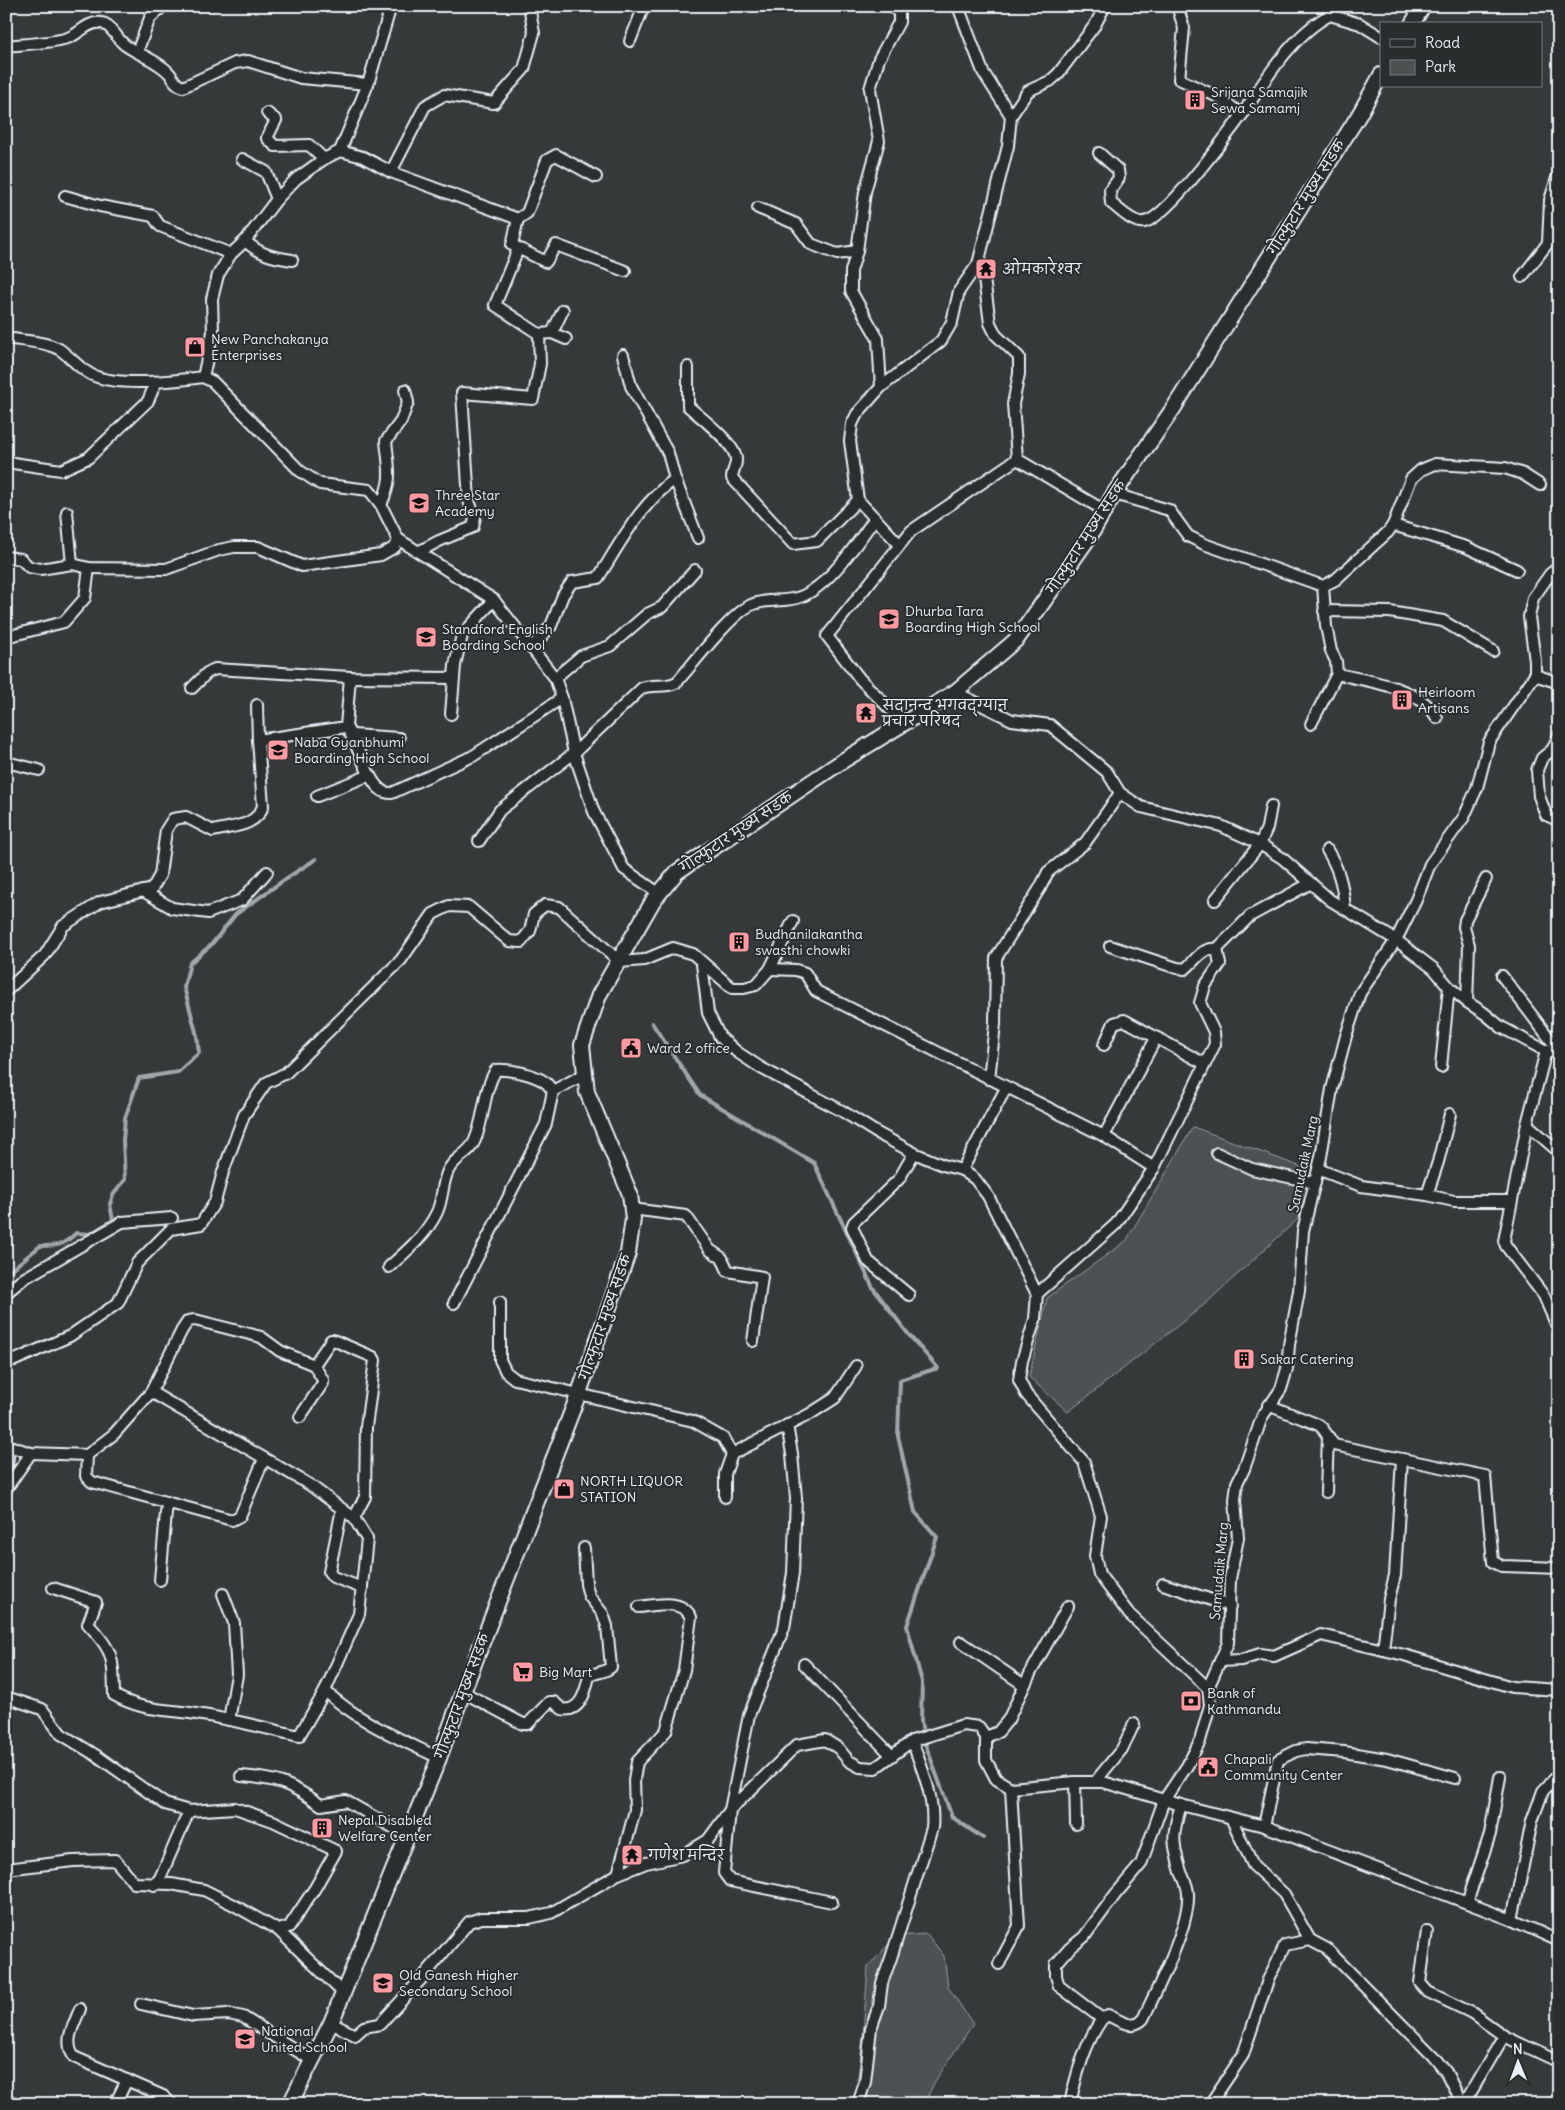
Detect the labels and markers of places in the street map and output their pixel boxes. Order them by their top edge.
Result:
place label: Srijana Samajik Sewa Samamj [1211,83,1308,117]
building icon: Srijana Samajik Sewa Samamj [1183,88,1207,112]
place label: ओमकारेश्वर [1002,256,1083,278]
temple icon: ओमकारेश्वर [974,257,998,281]
place label: New Panchakanya Enterprises [211,330,329,364]
shop icon: New Panchakanya Enterprises [183,335,207,359]
place label: Three Star Academy [435,486,500,520]
school or university icon: Three Star Academy [407,491,431,515]
place label: Dhurba Tara Boarding High School [905,602,1040,636]
school or university icon: Dhurba Tara Boarding High School [877,607,901,631]
place label: Standford English Boarding School [442,620,553,654]
school or university icon: Standford English Boarding School [414,625,438,649]
place label: Heirloom Artisans [1418,683,1476,717]
building icon: Heirloom Artisans [1390,688,1414,712]
place label: सदानन्द भगवद्ग्यान प्रचार परिषद [881,696,1008,730]
temple icon: सदानन्द भगवद्ग्यान प्रचार परिषद [854,701,878,725]
place label: Naba Gyanbhumi Boarding High School [294,733,429,767]
school or university icon: Naba Gyanbhumi Boarding High School [266,738,290,762]
place label: Budhanilakantha swasthi chowki [755,925,863,959]
building icon: Budhanilakantha swasthi chowki [727,930,751,954]
public building icon: Ward 2 office [619,1036,643,1060]
place label: Ward 2 office [647,1039,730,1057]
building icon: Sakar Catering [1232,1347,1256,1371]
place label: Sakar Catering [1260,1350,1354,1368]
place label: NORTH LIQUOR STATION [580,1472,683,1506]
shop icon: NORTH LIQUOR STATION [552,1477,576,1501]
supermarket icon: Big Mart [511,1660,535,1684]
place label: Big Mart [539,1663,592,1681]
place label: Bank of Kathmandu [1207,1684,1281,1718]
bank icon: Bank of Kathmandu [1179,1689,1203,1713]
place label: Chapali Community Center [1224,1750,1343,1784]
public building icon: Chapali Community Center [1196,1755,1220,1779]
place label: Nepal Disabled Welfare Center [338,1811,432,1845]
building icon: Nepal Disabled Welfare Center [310,1816,334,1840]
place label: गणेश मन्दिर [647,1842,726,1864]
temple icon: गणेश मन्दिर [620,1843,644,1867]
place label: Old Ganesh Higher Secondary School [399,1966,519,2000]
school or university icon: Old Ganesh Higher Secondary School [371,1971,395,1995]
place label: National United School [261,2022,347,2056]
school or university icon: National United School [233,2027,257,2051]

